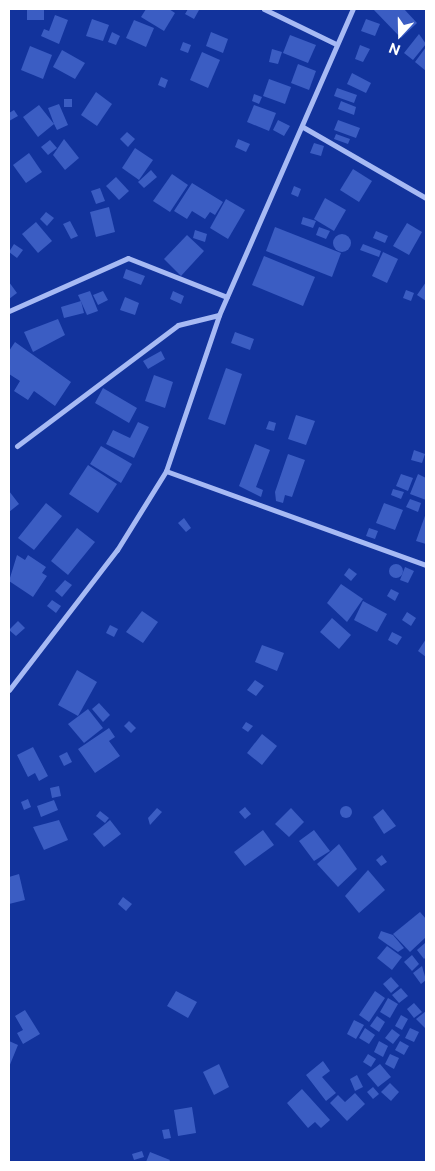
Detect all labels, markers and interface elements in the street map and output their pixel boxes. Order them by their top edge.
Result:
north arrow [375,10,425,60]
text: N [387,40,403,58]

